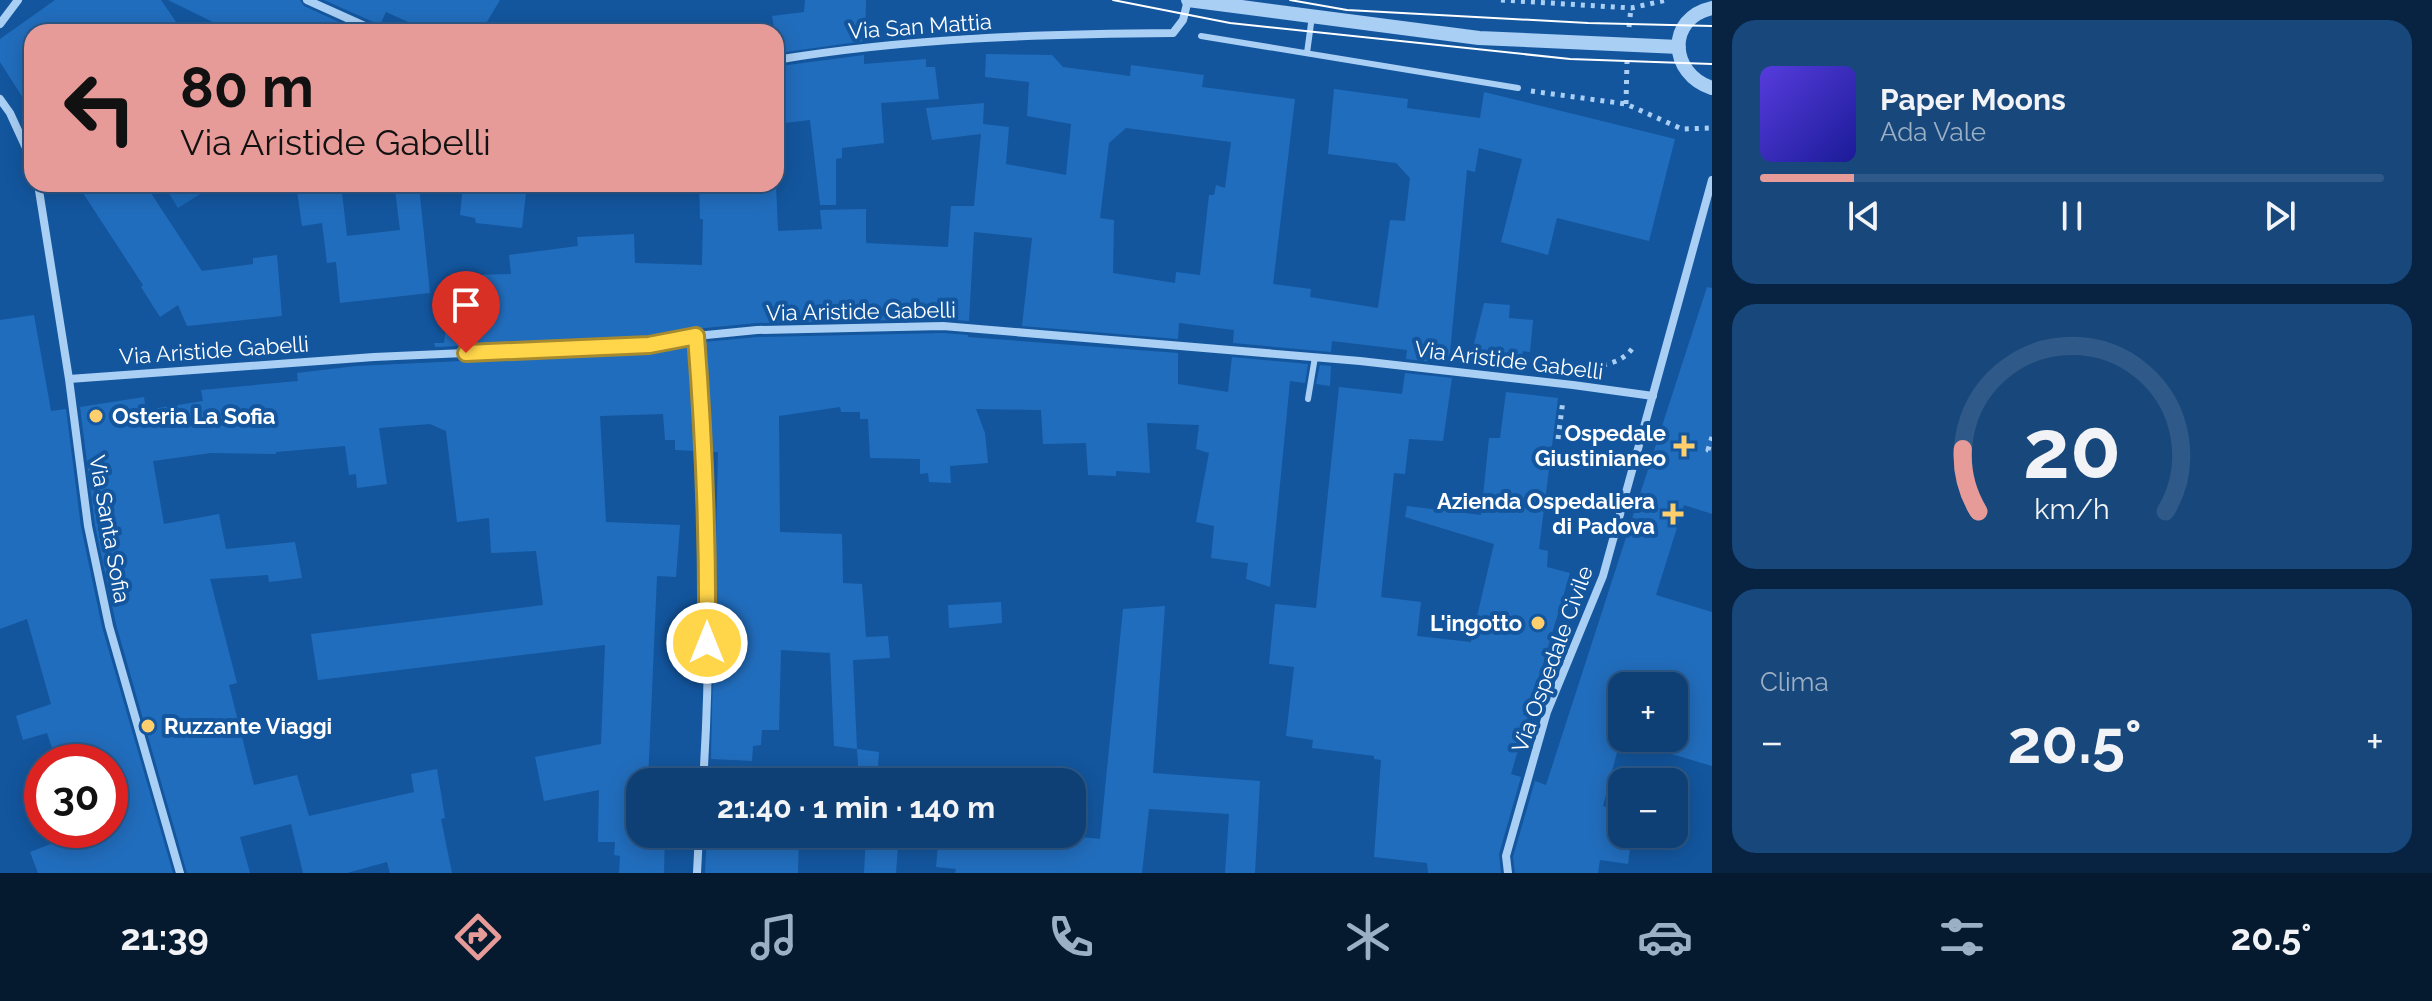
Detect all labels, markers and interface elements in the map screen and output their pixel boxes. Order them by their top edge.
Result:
street label: Via San Mattia [847,8,993,44]
text: 80 m [180,54,314,120]
icon: left [48,56,152,160]
text: Paper Moons [1880,82,2066,117]
text: Ada Vale [1880,117,1986,147]
text: Via Aristide Gabelli [180,121,491,163]
icon: previous [1842,194,1886,238]
icon: pause [2050,194,2094,238]
icon: next [2258,194,2302,238]
pin [432,271,500,353]
icon: arrive [444,283,488,327]
street label: Via Aristide Gabelli [766,296,956,326]
street label: Via Aristide Gabelli [118,330,310,370]
street label: Via Aristide Gabelli [1413,336,1605,384]
text: 20 [2023,400,2121,497]
place label: Osteria La Sofia [112,403,276,429]
marker: Osteria La Sofia [87,407,105,425]
place label: Ospedale Giustinianeo [1535,420,1666,471]
marker: Ospedale Giustinianeo [1673,435,1695,457]
street label: Via Santa Sofia [84,453,136,605]
place label: Azienda Ospedaliera di Padova [1437,488,1655,539]
text: km/h [2034,493,2110,527]
marker: Azienda Ospedaliera di Padova [1662,503,1684,525]
street label: Via Ospedale Civile [1506,562,1598,756]
position arrow [665,601,749,685]
place label: L'ingotto [1430,610,1522,636]
marker: L'ingotto [1529,614,1547,632]
text: Clima [1760,667,1829,697]
map controls [1608,672,1688,848]
button: + [1608,672,1688,752]
text: 20.5° [2007,707,2142,777]
place label: Ruzzante Viaggi [164,713,332,739]
text: − [1760,716,1784,767]
text: + [2366,716,2384,767]
marker: Ruzzante Viaggi [139,717,157,735]
speed limit sign: 30 [24,744,128,848]
button: − [1608,768,1688,848]
text: 21:40 · 1 min · 140 m [717,790,995,825]
icon: directions [450,909,506,965]
icon: music [746,909,802,965]
icon: phone [1043,909,1099,965]
icon: climate [1340,909,1396,965]
icon: car [1637,909,1693,965]
icon: filters [1934,909,1990,965]
text: 21:39 [120,916,209,958]
text: 20.5° [2231,916,2312,958]

